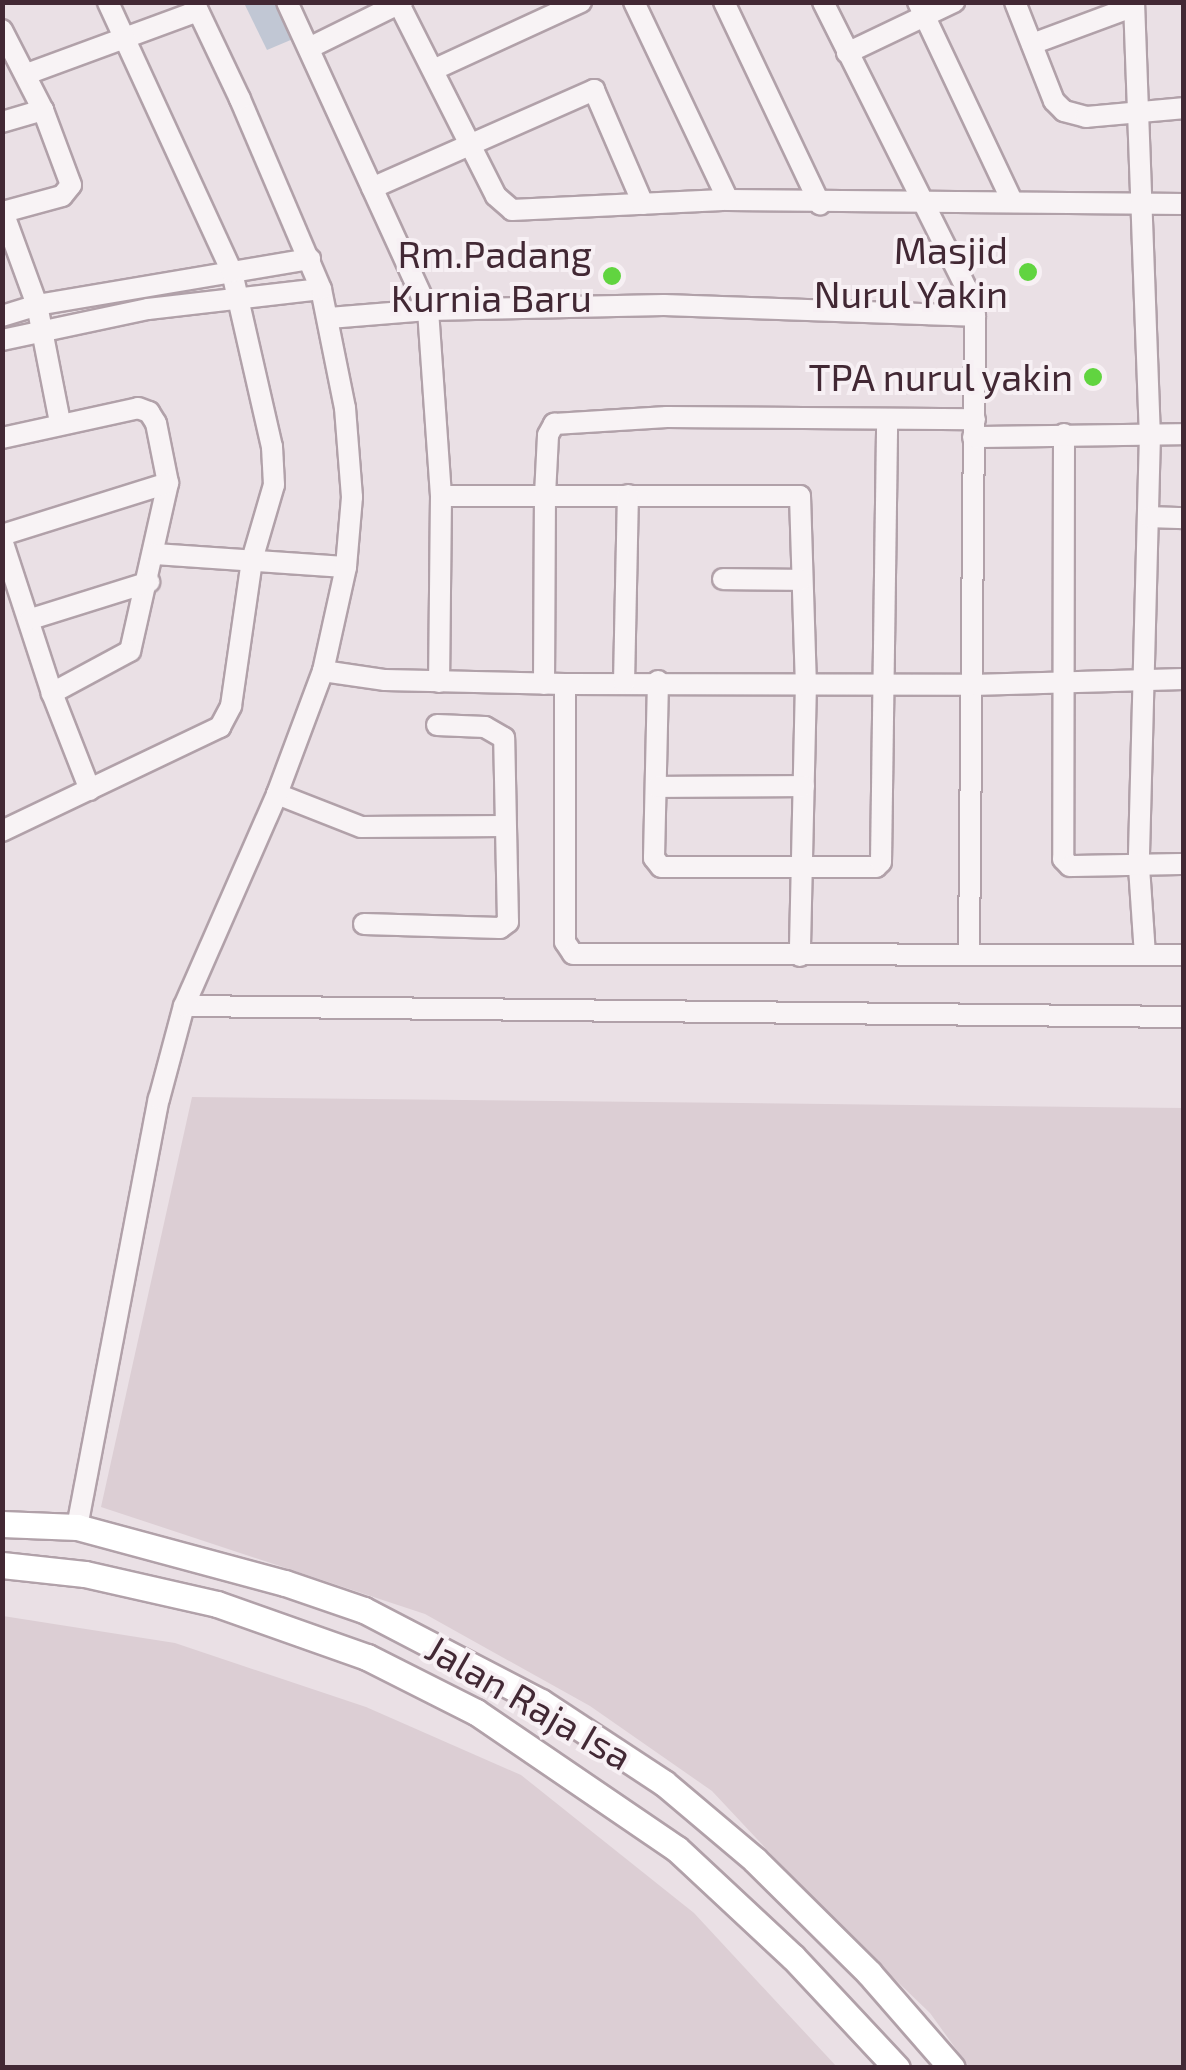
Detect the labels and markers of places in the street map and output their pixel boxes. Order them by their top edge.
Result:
place label: Masjid Nurul Yakin [812,227,1008,316]
place label: Rm.Padang Kurnia Baru [391,231,592,320]
marker: Masjid Nurul Yakin [1017,261,1039,283]
marker: Rm.Padang Kurnia Baru [601,265,623,287]
place label: TPA nurul yakin [806,354,1073,400]
marker: TPA nurul yakin [1082,366,1104,388]

